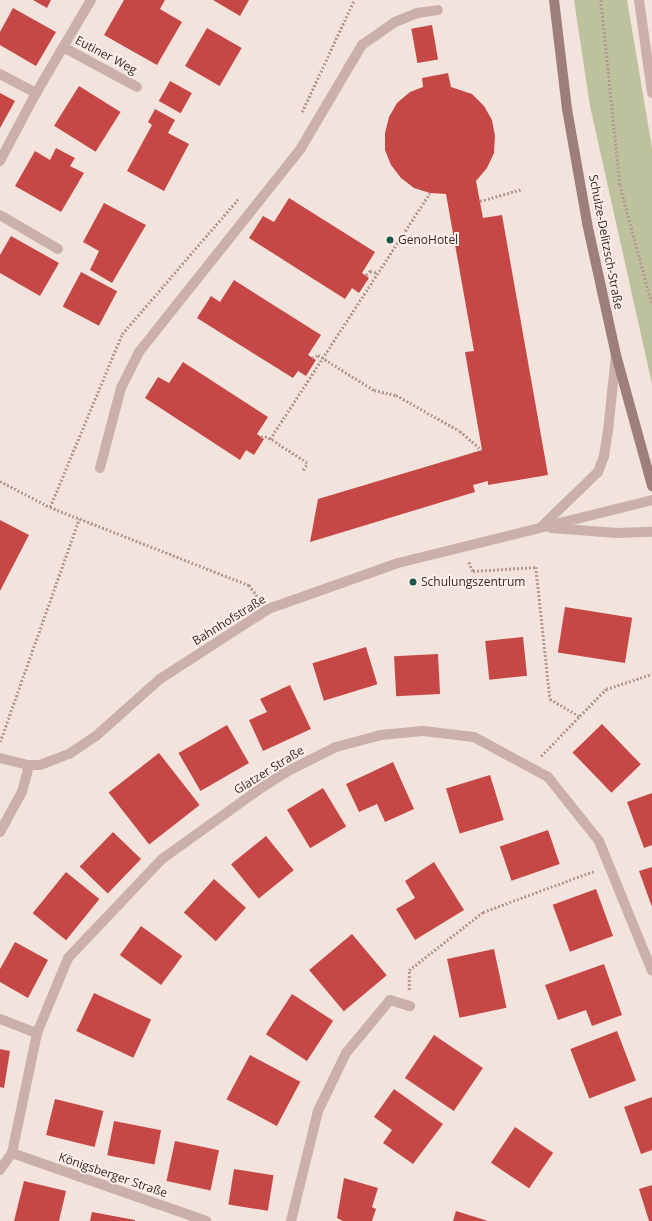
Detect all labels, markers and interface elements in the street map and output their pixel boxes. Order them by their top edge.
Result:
street label: Eutiner Weg [73,33,139,77]
street label: Schulze-Delitzsch-Straße [586,173,626,311]
place label: GenoHotel [398,233,458,247]
marker: GenoHotel [385,235,395,245]
place label: Schulungszentrum [421,575,525,589]
marker: Schulungszentrum [408,577,418,587]
street label: Bahnhofstraße [190,592,268,648]
street label: Glatzer Straße [231,743,307,797]
street label: Königsberger Straße [57,1150,169,1200]

